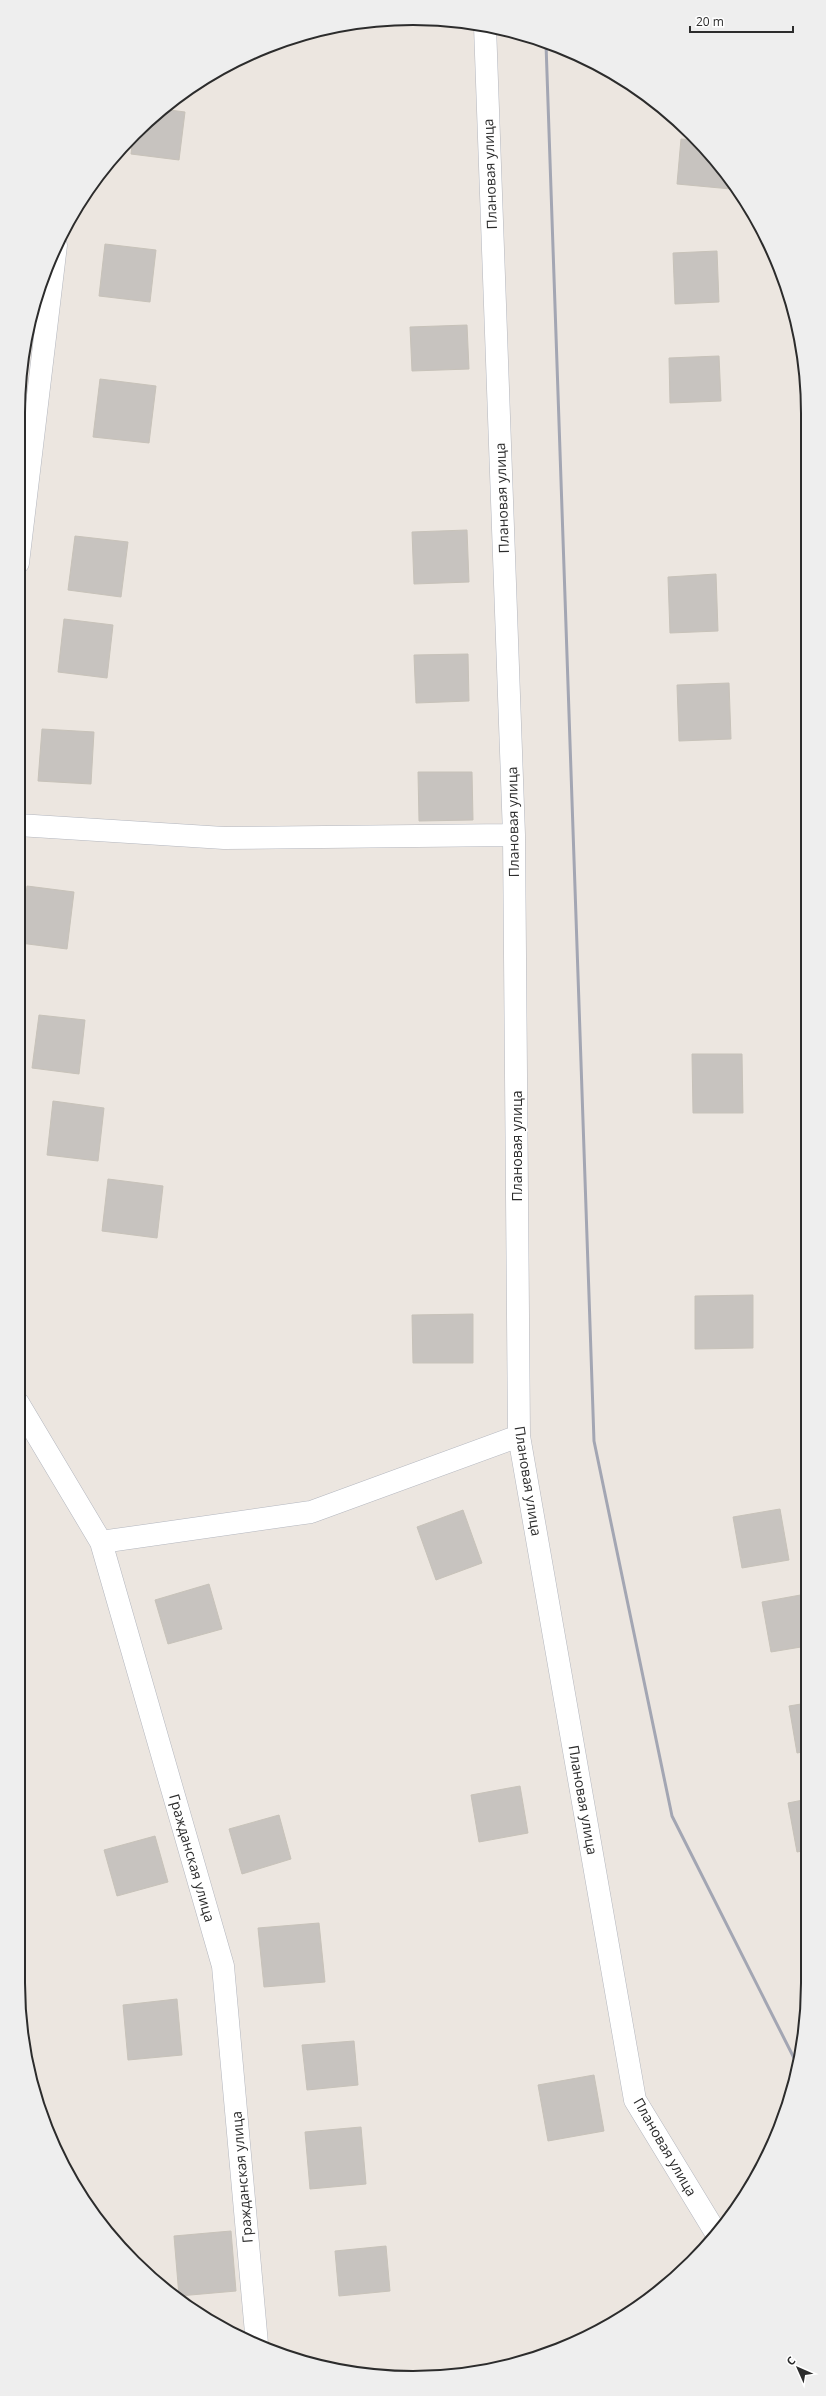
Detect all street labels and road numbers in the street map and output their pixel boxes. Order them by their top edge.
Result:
street label: Плановая улица [478,118,501,230]
street label: Плановая улица [490,442,513,554]
street label: Плановая улица [502,766,523,878]
street label: Плановая улица [507,1091,526,1201]
street label: Плановая улица [510,1425,547,1537]
street label: Плановая улица [565,1744,602,1856]
street label: Гражданская улица [165,1792,220,1924]
street label: Плановая улица [629,2094,701,2200]
street label: Гражданская улица [226,2110,257,2244]

